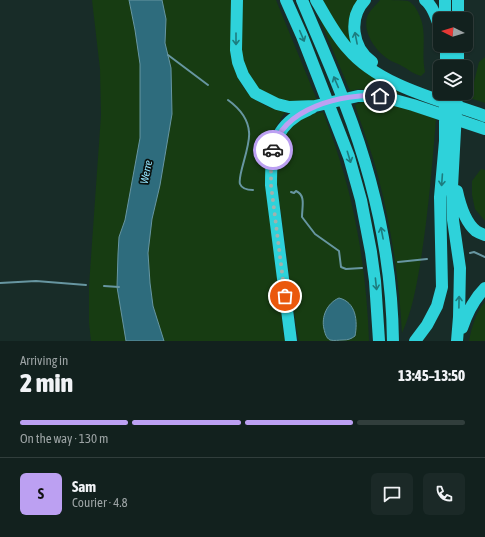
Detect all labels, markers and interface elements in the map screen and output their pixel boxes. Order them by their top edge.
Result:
north arrow [433,12,473,52]
map controls [433,12,473,100]
one-way arrow [299,29,306,41]
one-way arrow [232,32,240,45]
one-way arrow [352,32,360,45]
button: layers [433,60,473,100]
one-way arrow [332,76,340,88]
pin [363,79,397,113]
icon: home [369,85,391,107]
courier [253,130,293,170]
icon: car [262,139,284,161]
one-way arrow [346,150,353,163]
water label: Werre [138,159,154,185]
one-way arrow [438,173,445,186]
one-way arrow [377,227,385,240]
one-way arrow [372,277,379,290]
pin [268,279,302,313]
icon: bag [274,285,296,307]
one-way arrow [456,296,463,309]
text: Arriving in [20,353,68,368]
text: 13:45–13:50 [398,367,465,384]
text: 2 min [20,368,73,398]
text: On the way · 130 m [20,431,108,446]
button: chat [371,473,413,515]
button: phone [423,473,465,515]
text: Sam [72,478,96,495]
text: S [38,485,44,502]
text: Courier · 4.8 [72,495,128,510]

